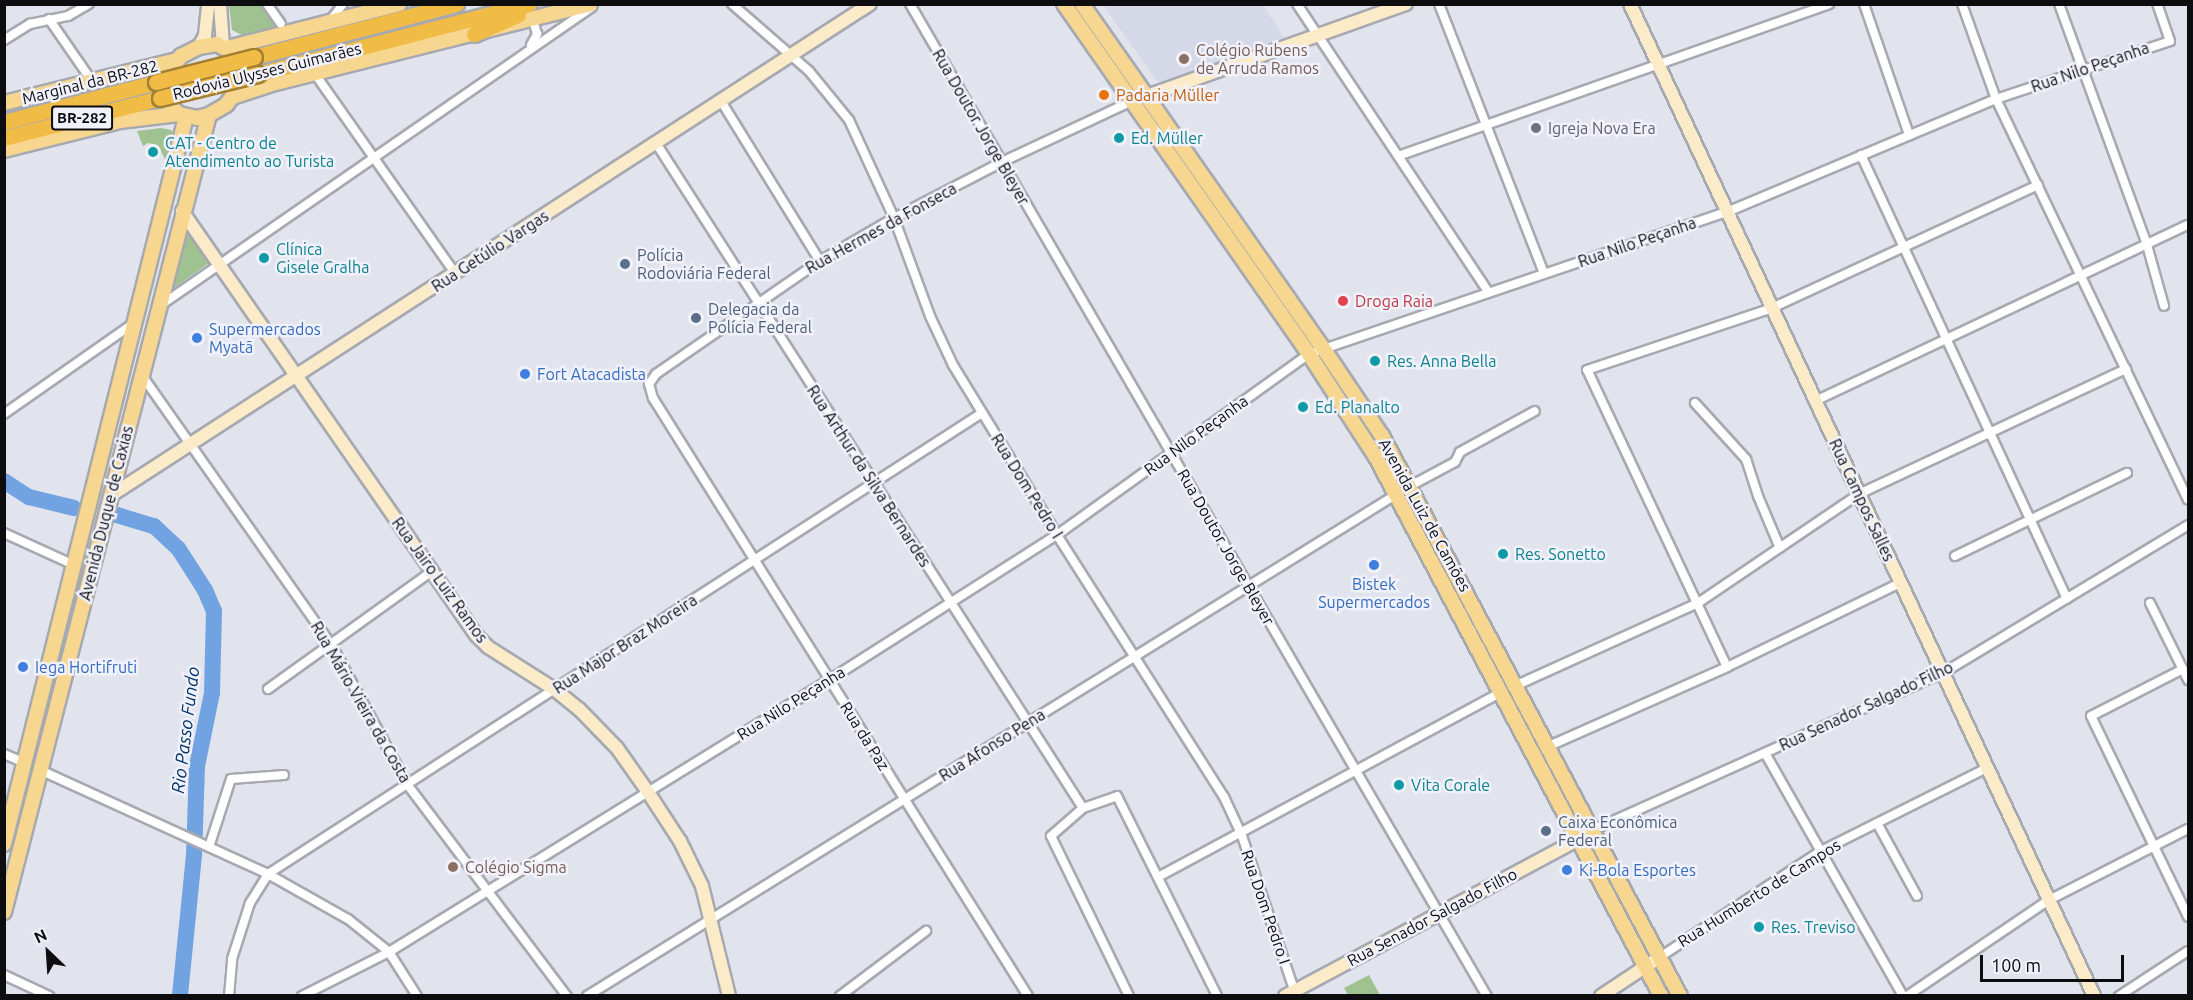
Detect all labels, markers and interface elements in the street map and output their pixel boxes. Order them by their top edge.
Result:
street label: Rodovia Ulysses Guimarães [171,38,363,104]
street label: Rua Nilo Peçanha [2028,38,2152,96]
place label: Colégio Rubens de Arruda Ramos [1196,40,1319,78]
street label: Rua Doutor Jorge Bleyer [928,46,1034,208]
marker: Colégio Rubens de Arruda Ramos [1177,52,1191,66]
street label: Marginal da BR-282 [20,56,160,108]
place label: Padaria Müller [1116,85,1219,105]
marker: Padaria Müller [1097,88,1111,102]
road number: BR-282 [50,106,113,130]
place label: Igreja Nova Era [1548,118,1656,138]
marker: Igreja Nova Era [1529,121,1543,135]
place label: Ed. Müller [1131,128,1203,148]
marker: Ed. Müller [1112,131,1126,145]
place label: CAT - Centro de Atendimento ao Turista [165,133,334,171]
marker: CAT - Centro de Atendimento ao Turista [146,145,160,159]
street label: Rua Hermes da Fonseca [802,178,960,278]
street label: Rua Getúlio Vargas [428,206,552,296]
street label: Rua Nilo Peçanha [1575,213,1699,271]
place label: Clínica Gisele Gralha [276,239,369,277]
place label: Polícia Rodoviária Federal [637,245,771,283]
marker: Clínica Gisele Gralha [257,251,271,265]
marker: Polícia Rodoviária Federal [618,257,632,271]
place label: Droga Raia [1355,291,1433,311]
marker: Droga Raia [1336,294,1350,308]
place label: Delegacia da Polícia Federal [708,299,812,337]
marker: Delegacia da Polícia Federal [689,311,703,325]
place label: Supermercados Myatã [209,319,321,357]
marker: Supermercados Myatã [190,331,204,345]
place label: Res. Anna Bella [1387,351,1497,371]
marker: Res. Anna Bella [1368,354,1382,368]
place label: Fort Atacadista [537,364,646,384]
marker: Fort Atacadista [518,367,532,381]
street label: Rua Arthur da Silva Bernardes [803,382,935,570]
street label: Rua Nilo Peçanha [1140,391,1252,479]
place label: Ed. Planalto [1315,397,1400,417]
marker: Ed. Planalto [1296,400,1310,414]
street label: Avenida Duque de Caxias [75,424,137,602]
street label: Rua Dom Pedro I [987,430,1067,542]
street label: Avenida Luiz de Camões [1375,435,1475,595]
street label: Rua Campos Salles [1825,436,1899,564]
street label: Rua Doutor Jorge Bleyer [1173,466,1279,628]
street label: Rua Jairo Luiz Ramos [388,513,492,647]
place label: Res. Sonetto [1515,544,1606,564]
marker: Res. Sonetto [1496,547,1510,561]
marker: Bistek Supermercados [1367,558,1381,572]
place label: Bistek Supermercados [1318,574,1430,612]
street label: Rua Major Braz Moreira [549,590,701,698]
street label: Rua Mário Vieira da Costa [307,618,415,786]
place label: Iega Hortifruti [35,657,137,677]
street label: Rua Senador Salgado Filho [1776,657,1956,755]
marker: Iega Hortifruti [16,660,30,674]
street label: Rua Nilo Peçanha [733,662,849,744]
water label: Rio Passo Fundo [167,665,203,795]
street label: Rua da Paz [836,698,894,774]
street label: Rua Afonso Pena [935,705,1049,785]
place label: Vita Corale [1411,775,1490,795]
marker: Vita Corale [1392,778,1406,792]
place label: Caixa Econômica Federal [1558,812,1677,850]
marker: Caixa Econômica Federal [1539,824,1553,838]
street label: Rua Humberto de Campos [1674,835,1844,951]
street label: Rua Dom Pedro I [1237,847,1295,967]
place label: Colégio Sigma [465,857,567,877]
marker: Colégio Sigma [446,860,460,874]
place label: Ki-Bola Esportes [1579,860,1696,880]
marker: Ki-Bola Esportes [1560,863,1574,877]
street label: Rua Senador Salgado Filho [1344,864,1520,970]
place label: Res. Treviso [1771,917,1856,937]
marker: Res. Treviso [1752,920,1766,934]
north arrow [18,922,78,982]
text: N [31,925,50,946]
scale bar [1983,943,2127,981]
text: 100 m [1991,955,2041,975]

